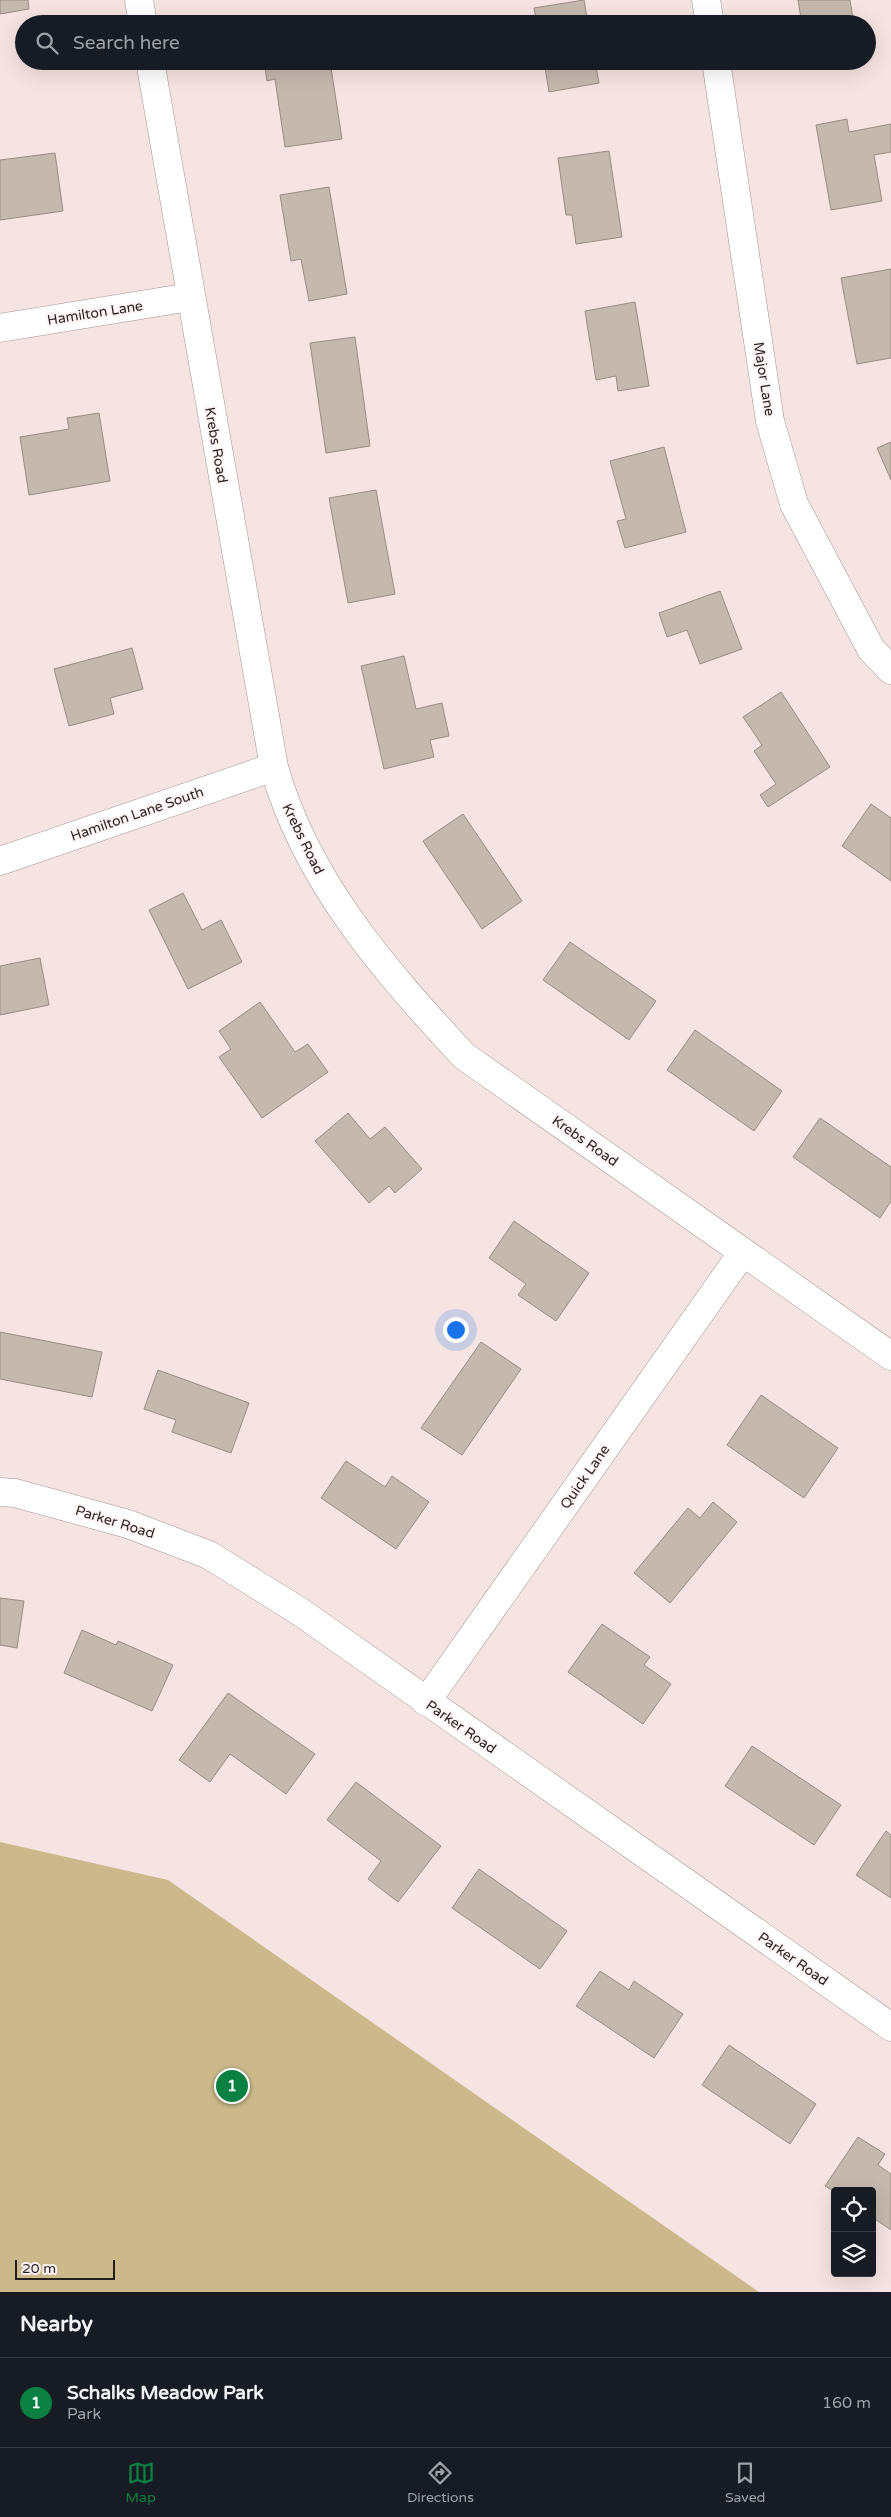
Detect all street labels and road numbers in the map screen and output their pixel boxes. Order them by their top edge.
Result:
street label: Hamilton Lane [46,297,144,329]
street label: Major Lane [750,341,778,417]
street label: Krebs Road [201,406,231,484]
street label: Hamilton Lane South [68,783,206,845]
street label: Krebs Road [279,801,327,877]
street label: Krebs Road [549,1112,621,1170]
street label: Quick Lane [557,1442,613,1512]
street label: Parker Road [73,1502,157,1542]
street label: Parker Road [423,1697,499,1757]
street label: Parker Road [755,1929,831,1989]

